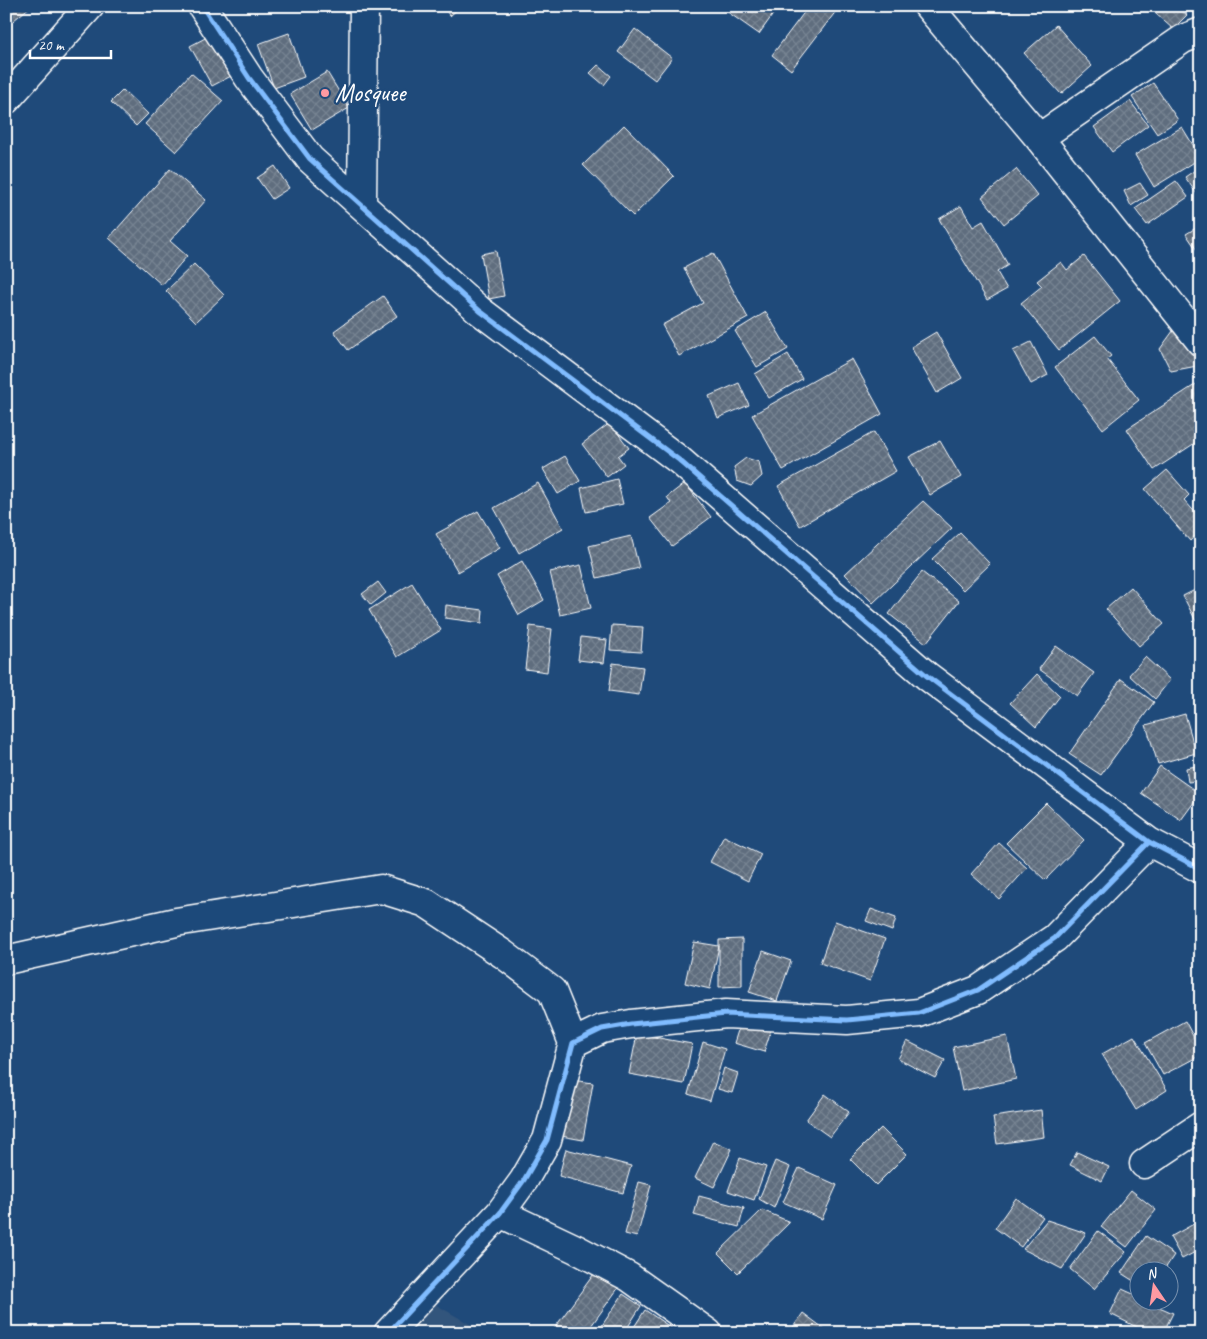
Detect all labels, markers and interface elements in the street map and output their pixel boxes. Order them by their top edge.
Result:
scale bar [30,28,111,60]
text: 20 m [38,36,65,55]
place label: Mosquee [335,77,407,109]
marker: Mosquee [319,87,331,99]
north arrow [1130,1262,1180,1312]
text: N [1145,1264,1160,1283]

